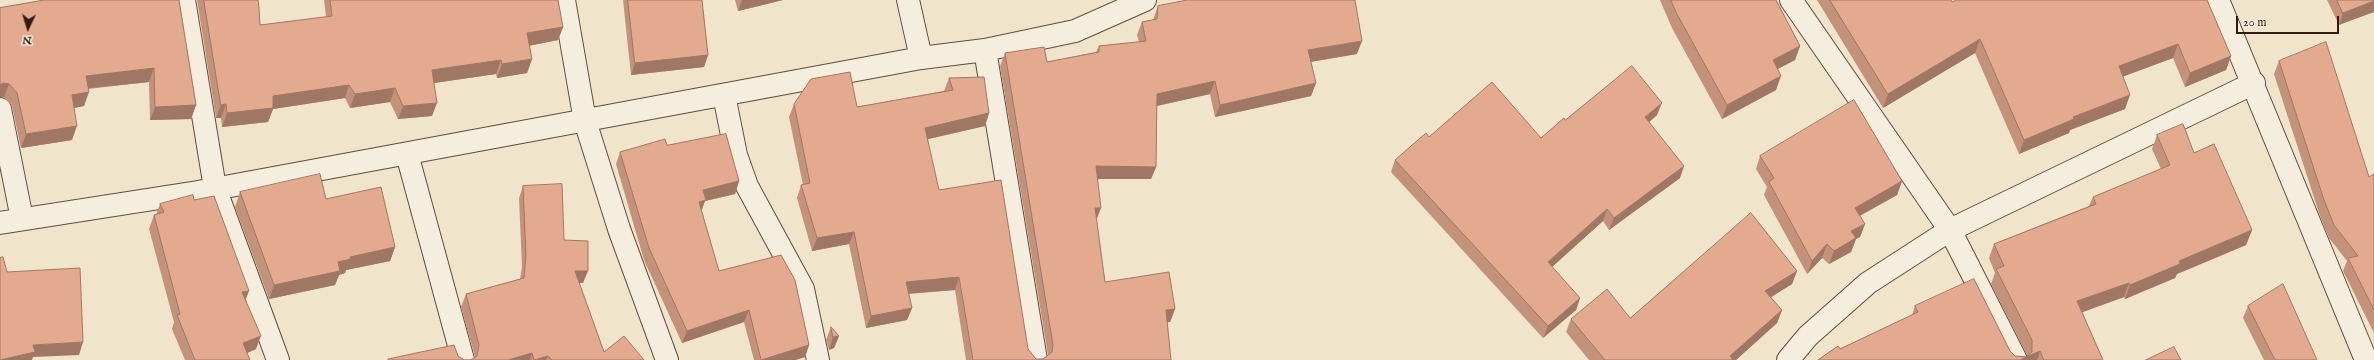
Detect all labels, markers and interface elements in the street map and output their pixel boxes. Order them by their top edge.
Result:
north arrow [8,8,48,48]
scale bar [2238,8,2341,34]
text: 20 m [2243,15,2266,30]
text: N [22,33,32,47]

